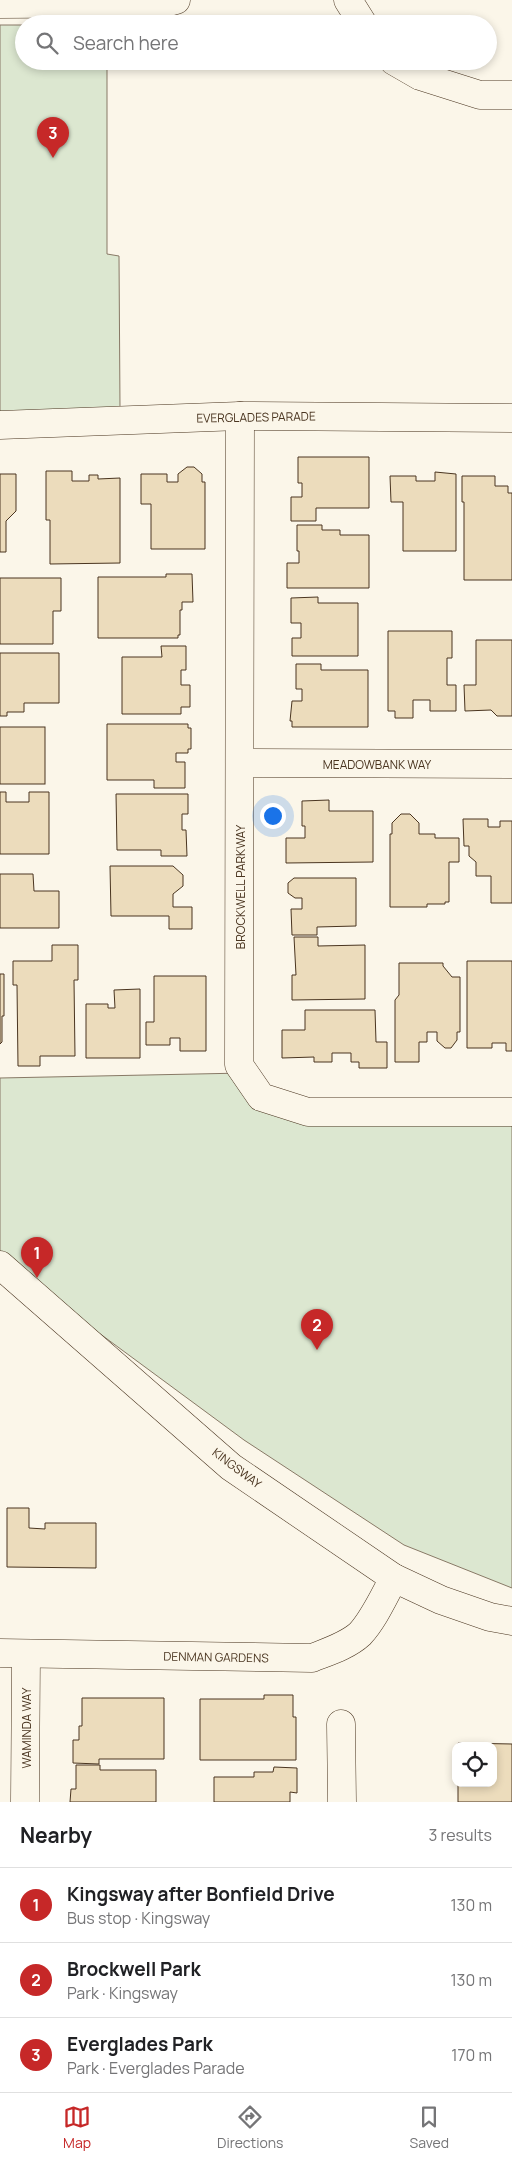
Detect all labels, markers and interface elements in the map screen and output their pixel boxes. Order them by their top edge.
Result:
search box [15,15,497,70]
icon: search [33,29,61,57]
text: Search here [73,30,179,56]
pin: 3 [37,117,69,158]
street label: EVERGLADES PARADE [196,407,316,427]
street label: MEADOWBANK WAY [323,756,432,773]
your location [260,803,286,829]
street label: BROCKWELL PARKWAY [232,825,249,949]
pin: 1 [21,1237,53,1278]
pin: 2 [301,1309,333,1350]
street label: KINGSWAY [209,1444,265,1492]
street label: DENMAN GARDENS [163,1648,269,1666]
street label: WAMINDA WAY [18,1687,35,1768]
map controls [452,1742,497,1787]
button: locate [452,1742,497,1787]
text: Nearby [20,1821,92,1849]
text: 3 results [429,1824,492,1846]
text: Kingsway after Bonfield Drive [67,1881,335,1907]
text: 1 [32,1894,40,1916]
text: 130 m [450,1894,492,1916]
text: Bus stop · Kingsway [67,1907,210,1929]
text: Brockwell Park [67,1956,201,1982]
text: 2 [31,1969,41,1991]
text: 130 m [450,1969,492,1991]
text: Park · Kingsway [67,1982,178,2004]
text: Everglades Park [67,2031,213,2057]
text: 3 [31,2044,41,2066]
text: 170 m [451,2044,492,2066]
text: Park · Everglades Parade [67,2057,245,2079]
tab: Map [63,2103,91,2152]
tab: Directions [217,2103,283,2152]
tab: Saved [410,2103,449,2152]

